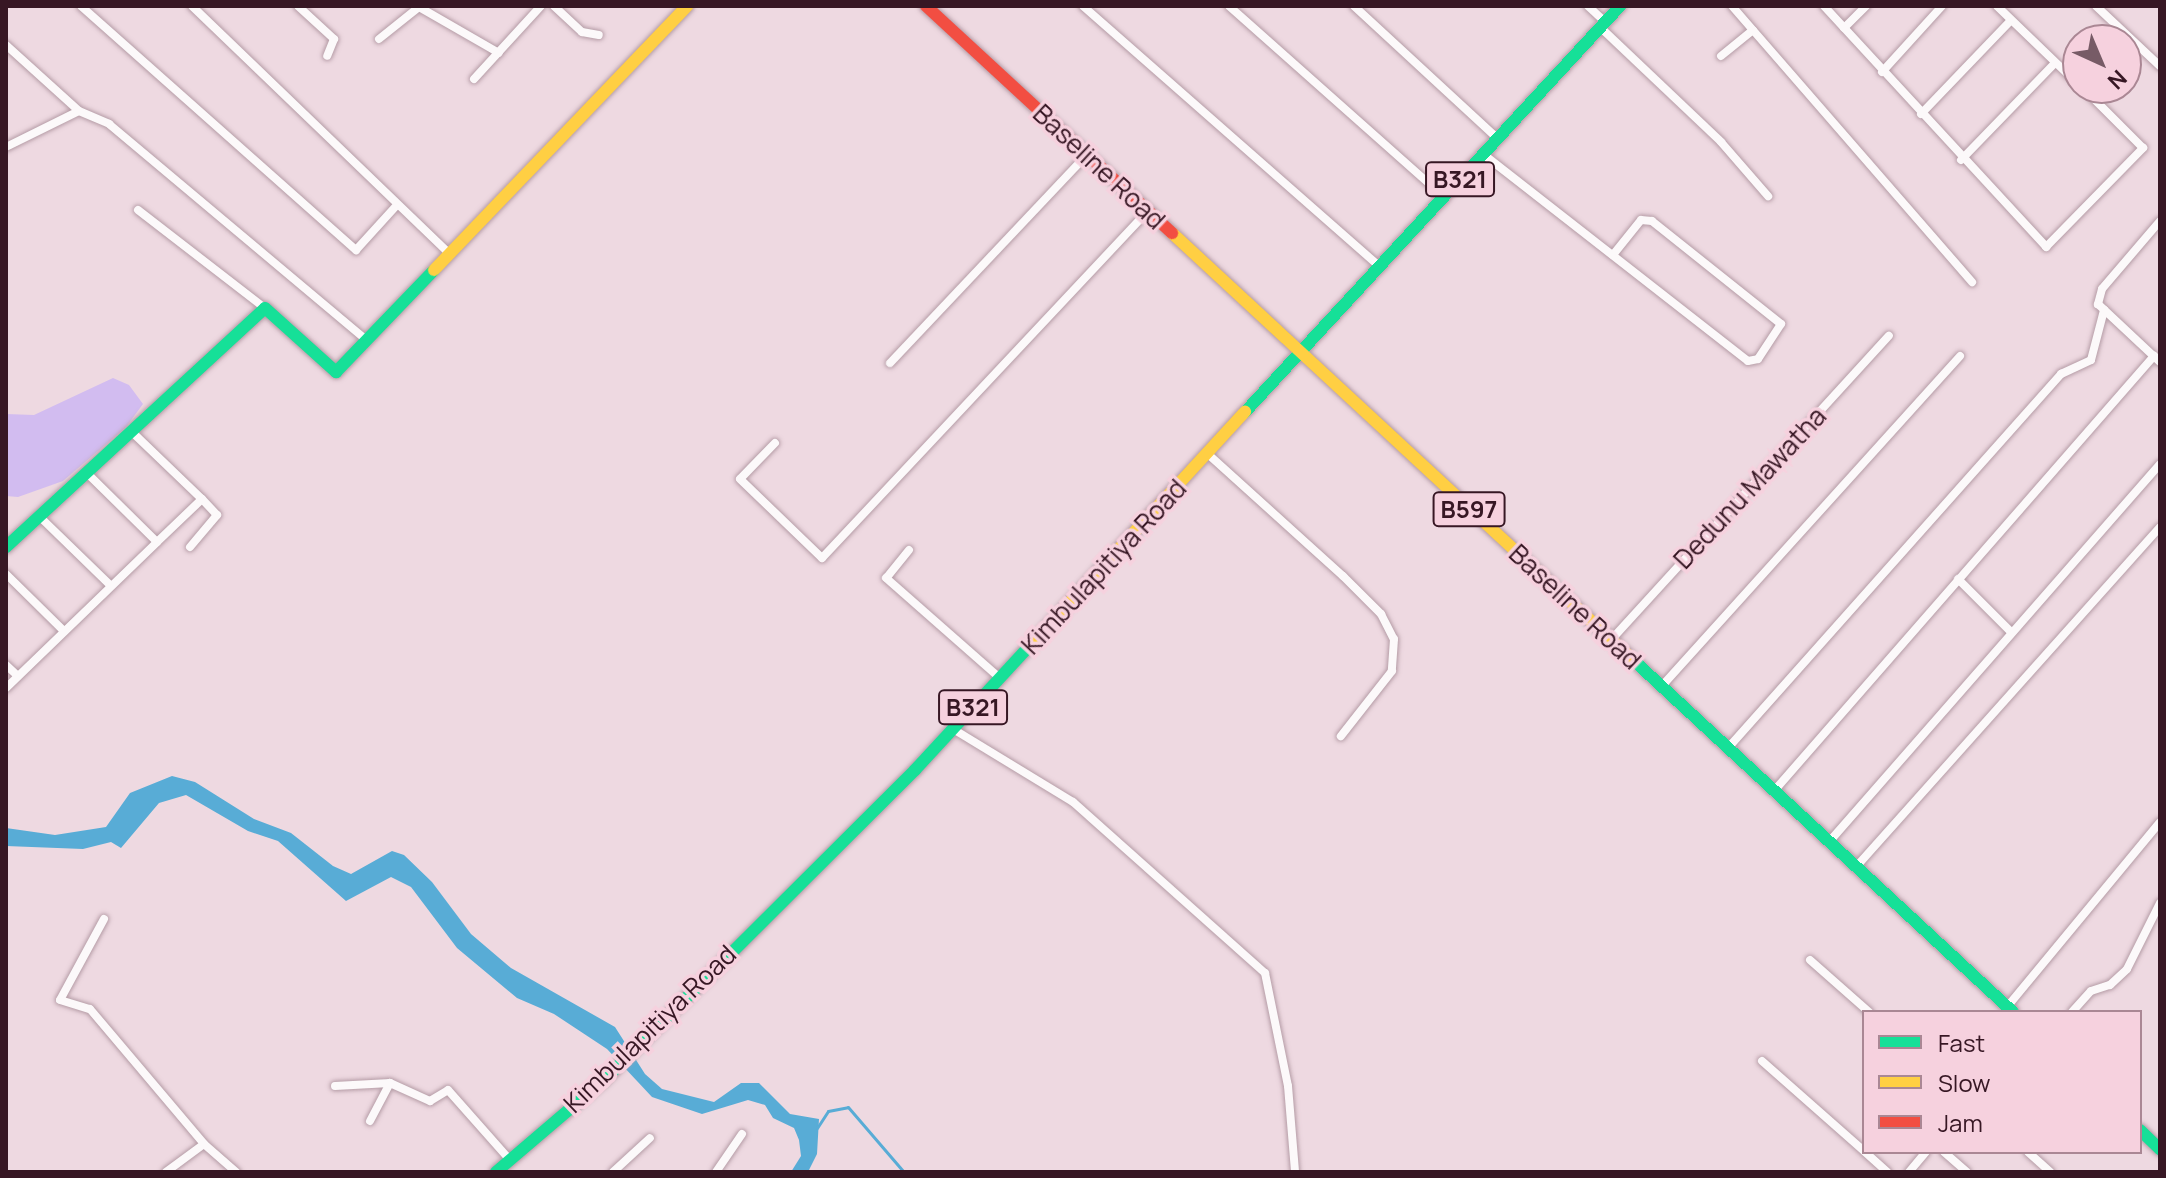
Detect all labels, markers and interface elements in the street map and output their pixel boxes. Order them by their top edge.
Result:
north arrow [2062,24,2142,104]
text: N [2101,64,2133,96]
street label: Baseline Road [1027,98,1171,236]
road number: B321 [1424,159,1496,199]
street label: Dedunu Mawatha [1667,401,1833,575]
street label: Kimbulapitiya Road [1015,473,1193,661]
road number: B597 [1431,489,1507,529]
street label: Baseline Road [1503,538,1647,676]
road number: B321 [937,687,1009,727]
street label: Kimbulapitiya Road [557,939,743,1119]
legend [1862,1010,2142,1154]
text: Fast [1938,1026,1985,1059]
text: Slow [1938,1066,1991,1099]
text: Jam [1938,1106,1983,1139]

